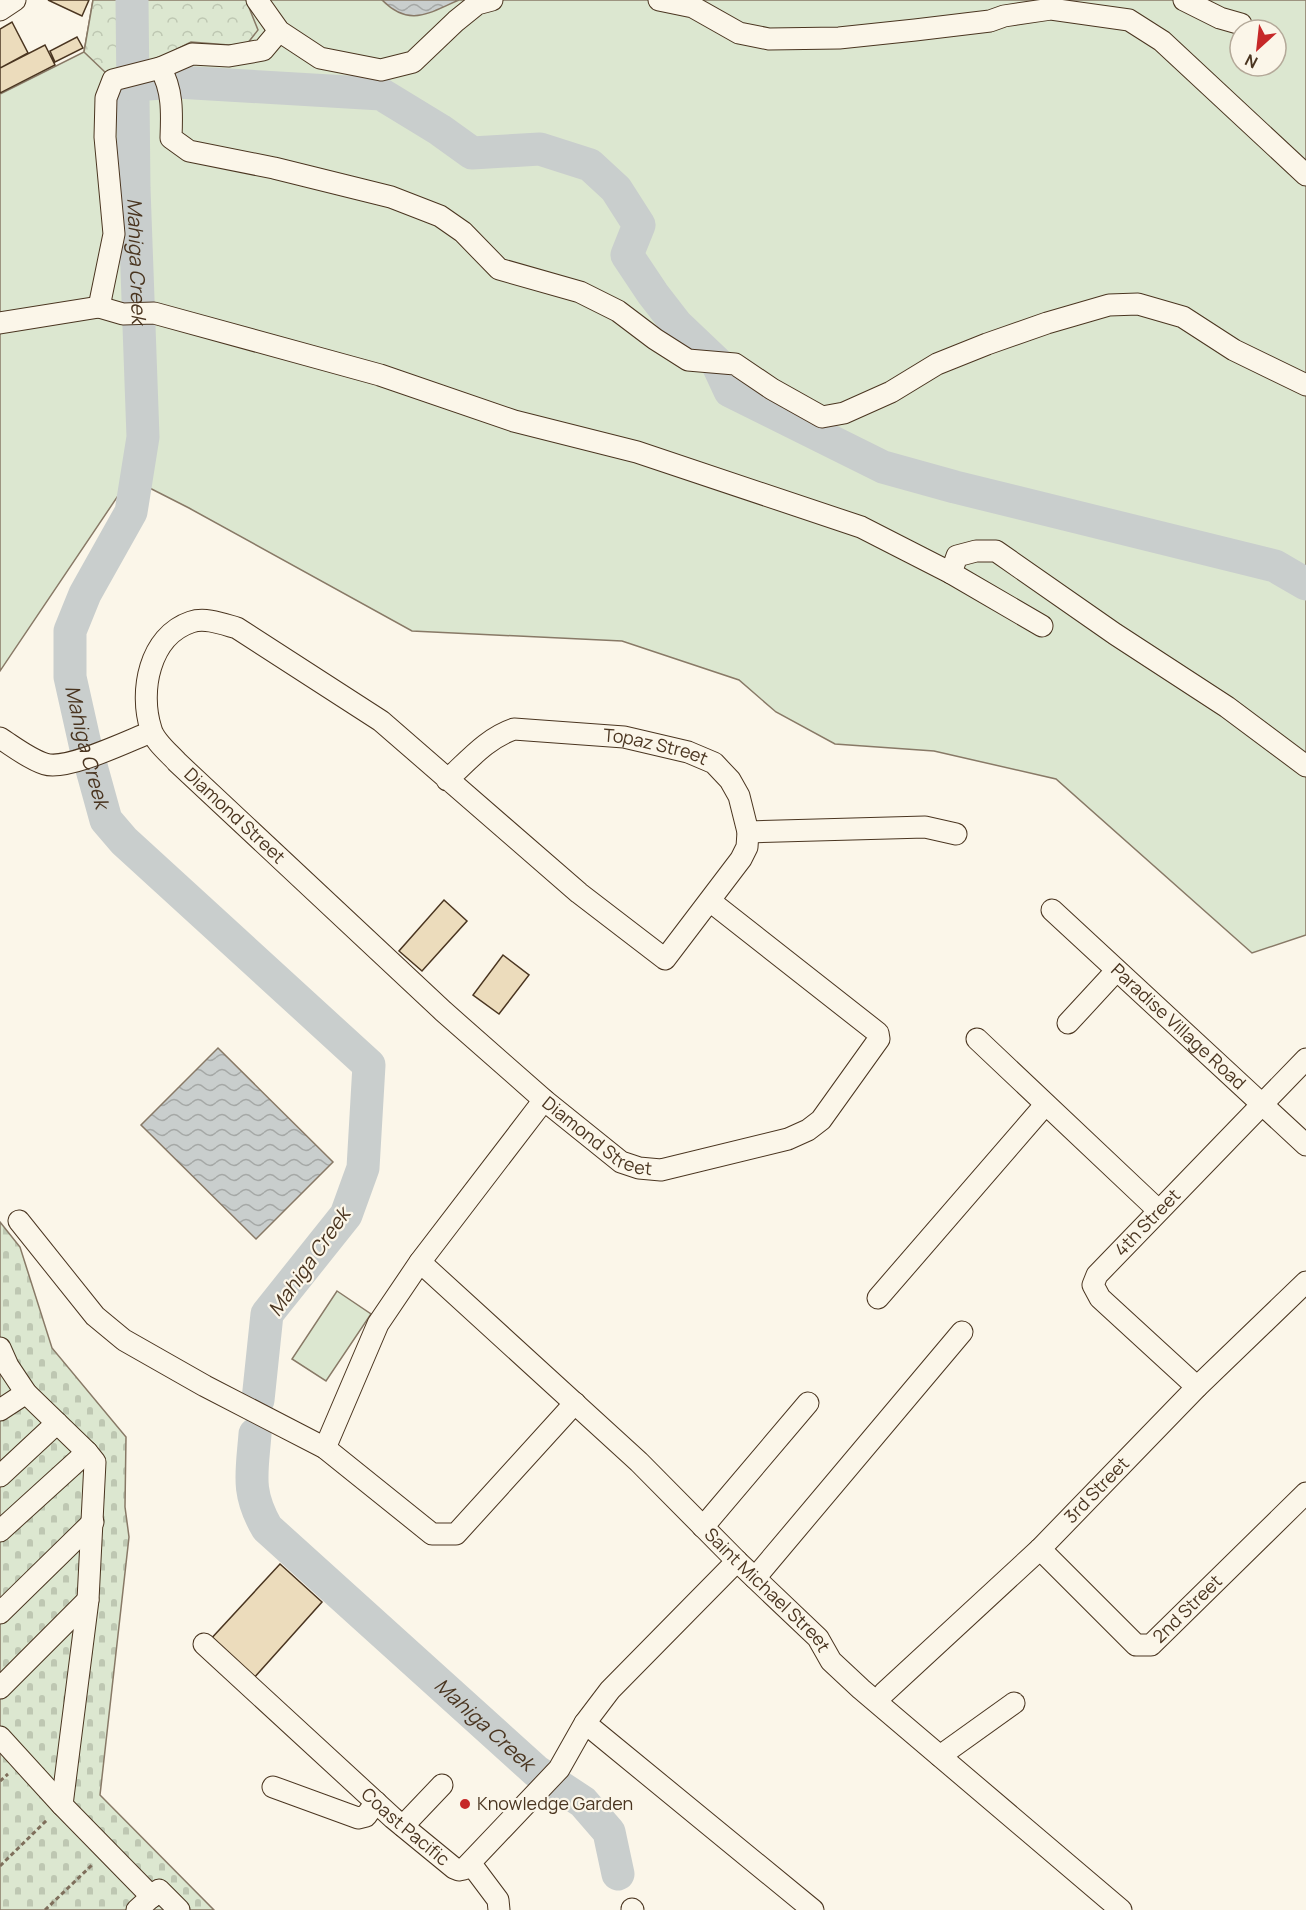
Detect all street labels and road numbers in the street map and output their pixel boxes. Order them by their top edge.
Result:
street label: Topaz Street [603,723,712,770]
street label: Diamond Street [180,762,291,868]
street label: Paradise Village Road [1106,958,1252,1095]
street label: Diamond Street [538,1090,653,1180]
street label: 4th Street [1109,1183,1185,1261]
street label: 3rd Street [1058,1451,1134,1528]
street label: Saint Michael Street [700,1522,836,1656]
street label: 2nd Street [1147,1569,1227,1648]
street label: Coast Pacific [357,1782,455,1871]

